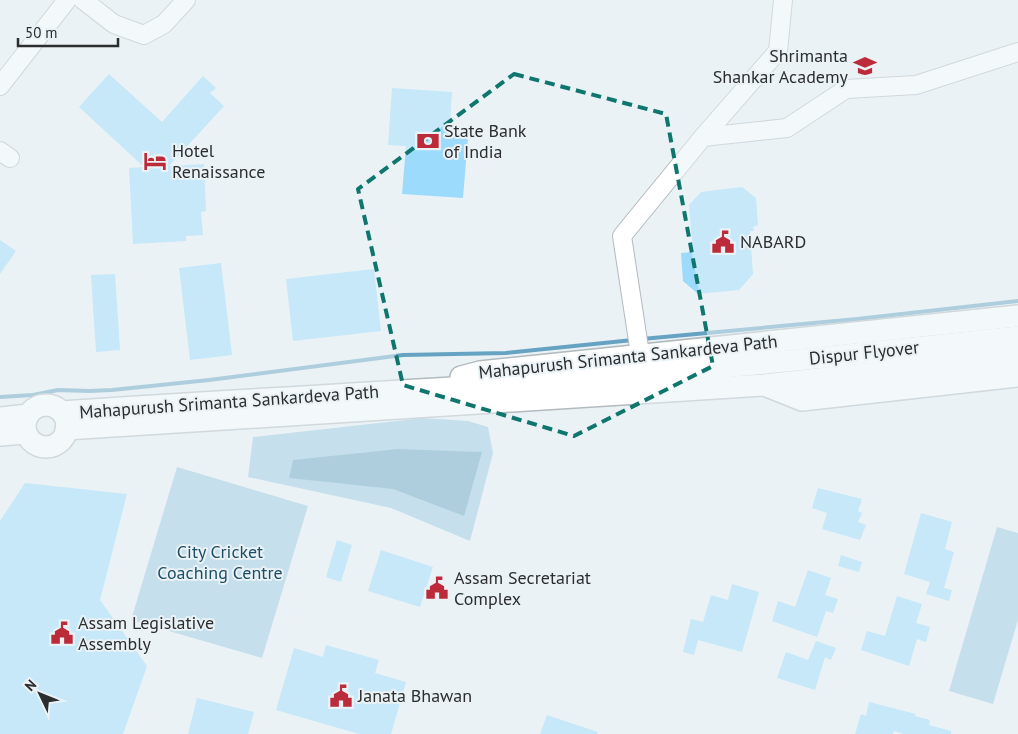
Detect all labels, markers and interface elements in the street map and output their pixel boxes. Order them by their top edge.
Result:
scale bar [18,15,118,47]
text: 50 m [25,23,58,42]
place label: Shrimanta Shankar Academy [713,44,849,88]
school or university icon: Shrimanta Shankar Academy [852,53,878,79]
place label: State Bank of India [444,119,527,163]
bank icon: State Bank of India [415,128,441,154]
place label: Hotel Renaissance [172,139,265,183]
hotel icon: Hotel Renaissance [142,148,168,174]
public building icon: NABARD [710,229,736,255]
place label: NABARD [740,230,806,253]
street label: Mahapurush Srimanta Sankardeva Path [477,329,778,384]
street label: Dispur Flyover [808,335,920,370]
street label: Mahapurush Srimanta Sankardeva Path [78,380,380,423]
park label: City Cricket Coaching Centre [157,540,283,584]
place label: Assam Secretariat Complex [454,566,591,610]
public building icon: Assam Secretariat Complex [424,575,450,601]
place label: Assam Legislative Assembly [78,611,214,655]
public building icon: Assam Legislative Assembly [49,620,75,646]
north arrow [15,669,65,719]
text: N [21,676,40,695]
public building icon: Janata Bhawan [328,683,354,709]
place label: Janata Bhawan [357,684,472,707]

